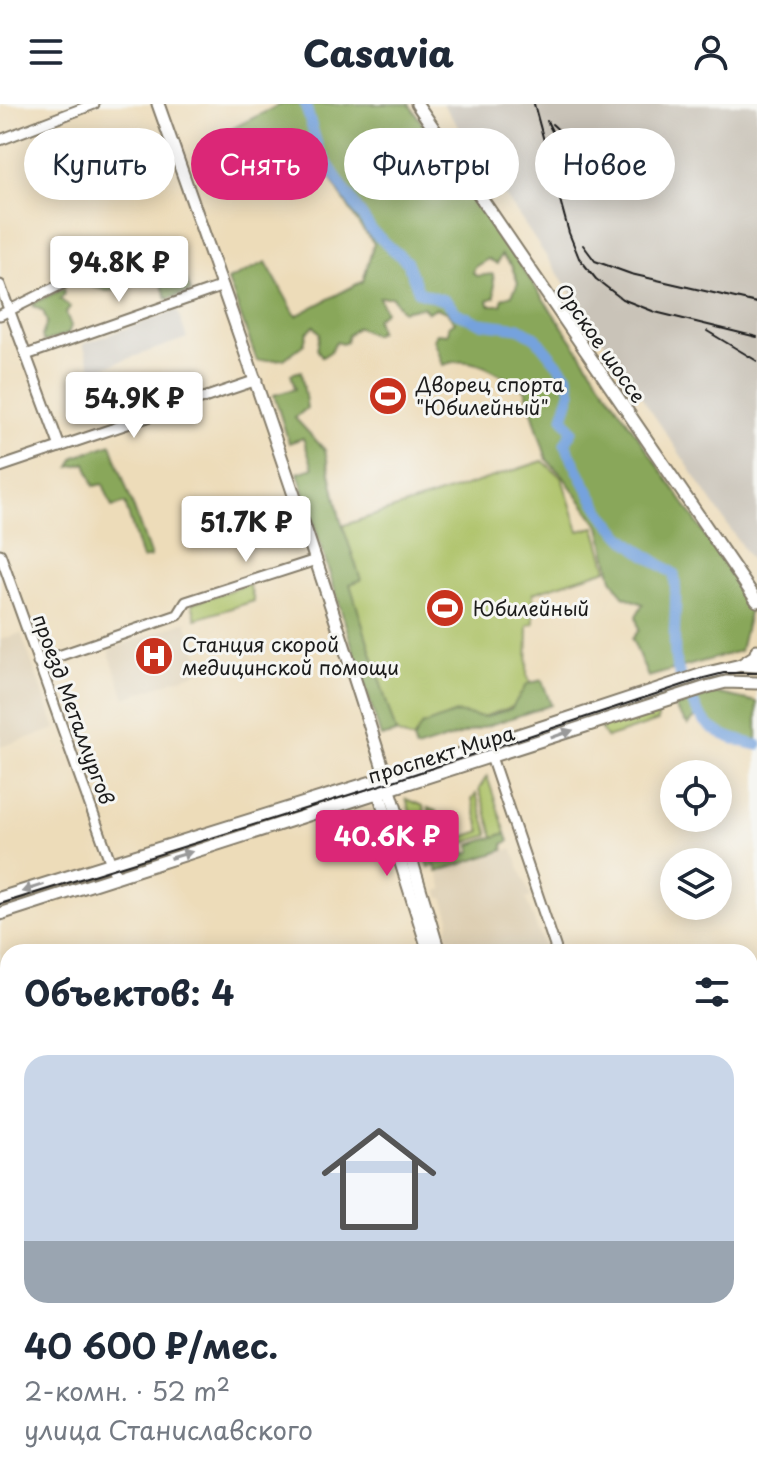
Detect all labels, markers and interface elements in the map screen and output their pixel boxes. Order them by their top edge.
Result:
text: Casavia [303,25,454,79]
icon: menu [24,30,68,74]
icon: person [689,30,733,74]
chip: Купить [24,128,175,200]
chip: Снять [191,128,328,200]
chip: Фильтры [344,128,519,200]
chip: Новое [535,128,675,200]
pin: 94.8K ₽ [45,236,193,304]
text: 94.8K ₽ [68,242,170,281]
street label: Орское шоссе [548,277,654,409]
place label: Дворец спорта "Юбилейный" [415,369,565,422]
pin: 54.9K ₽ [60,372,208,440]
sports icon: Дворец спорта "Юбилейный" [367,375,409,417]
text: 54.9K ₽ [84,378,184,417]
pin: 51.7K ₽ [172,496,320,564]
text: 51.7K ₽ [200,502,292,541]
sports icon: Юбилейный [424,587,466,629]
place label: Юбилейный [473,593,589,623]
street label: проезд Металлургов [26,610,122,808]
place label: Станция скорой медицинской помощи [182,629,399,682]
hospital icon: Станция скорой медицинской помощи [133,635,175,677]
street label: проспект Мира [364,717,519,791]
one-way arrow [550,728,574,740]
map controls [660,760,732,920]
button: locate [660,760,732,832]
pin: 40.6K ₽ [313,810,461,878]
text: 40.6K ₽ [334,816,440,855]
one-way arrow [169,848,193,861]
button: layers [660,848,732,920]
one-way arrow [21,882,45,895]
text: Объектов: 4 [24,966,235,1018]
icon: filters [690,970,734,1014]
icon: home [307,1107,451,1251]
text: 40 600 ₽/мес. [24,1319,278,1371]
text: 2-комн. · 52 m² [24,1371,230,1410]
text: улица Станиславского [24,1410,313,1449]

